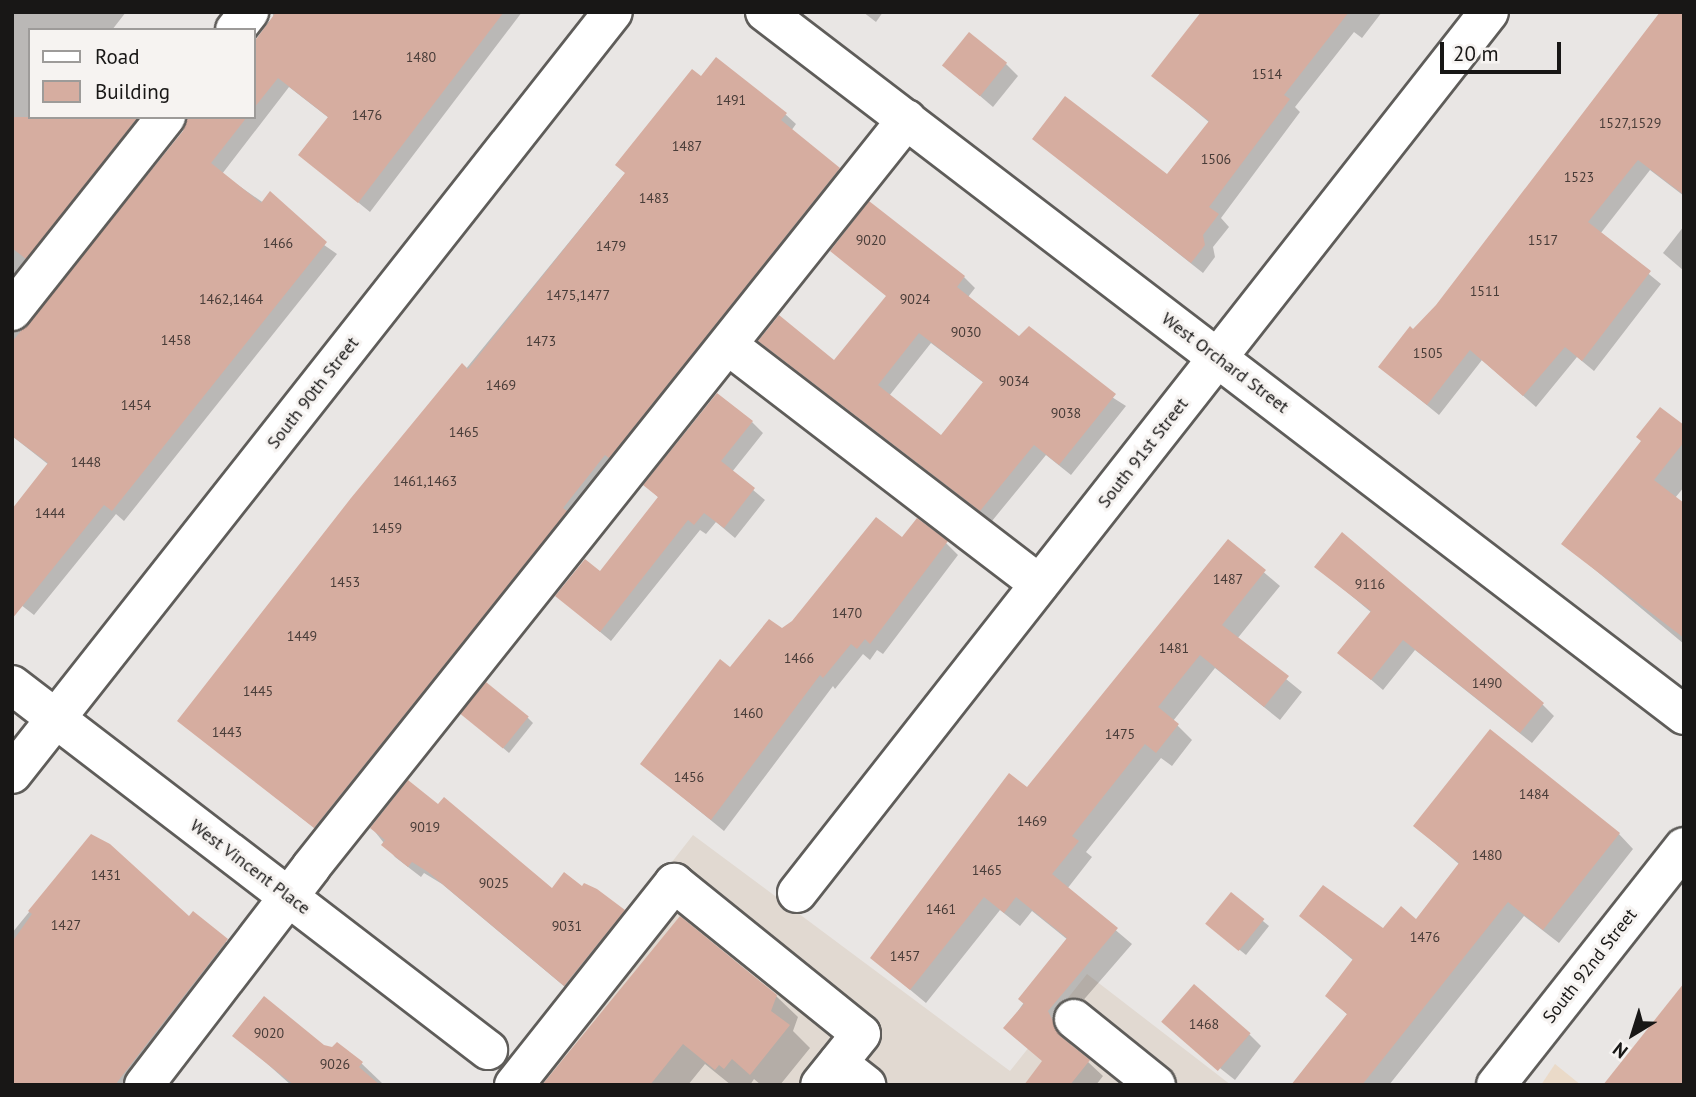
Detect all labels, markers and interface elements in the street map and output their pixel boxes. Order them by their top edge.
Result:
legend [28,28,256,119]
scale bar [1444,28,1565,72]
text: 20 m [1453,40,1499,67]
text: Road [95,43,139,70]
house number: 1480 [406,49,436,65]
house number: 1514 [1252,66,1282,82]
text: Building [95,78,170,105]
house number: 1491 [716,92,746,108]
house number: 1476 [352,107,382,123]
house number: 1527,1529 [1599,115,1661,131]
house number: 1487 [672,138,702,154]
house number: 1506 [1201,151,1231,167]
house number: 1523 [1564,169,1594,185]
house number: 1483 [639,190,669,206]
house number: 9020 [856,232,886,248]
house number: 1517 [1528,232,1558,248]
house number: 1466 [263,235,293,251]
house number: 1479 [596,238,626,254]
house number: 1511 [1470,283,1500,299]
house number: 1475,1477 [546,287,610,303]
house number: 1462,1464 [199,291,263,307]
house number: 9024 [900,291,930,307]
street label: West Orchard Street [1157,308,1293,418]
house number: 9030 [951,324,981,340]
house number: 1458 [161,332,191,348]
street label: South 90th Street [263,333,363,453]
house number: 1473 [526,333,556,349]
house number: 1505 [1413,345,1443,361]
house number: 9034 [999,373,1029,389]
house number: 1469 [486,377,516,393]
street label: South 91st Street [1093,394,1193,512]
house number: 1454 [121,397,151,413]
house number: 9038 [1051,405,1081,421]
house number: 1465 [449,424,479,440]
house number: 1448 [71,454,101,470]
house number: 1461,1463 [393,473,457,489]
house number: 1444 [35,505,65,521]
house number: 1459 [372,520,402,536]
house number: 1487 [1213,571,1243,587]
house number: 1453 [330,574,360,590]
house number: 9116 [1355,576,1385,592]
house number: 1470 [832,605,862,621]
house number: 1449 [287,628,317,644]
house number: 1481 [1159,640,1189,656]
house number: 1466 [784,650,814,666]
house number: 1490 [1472,675,1502,691]
house number: 1445 [243,683,273,699]
house number: 1460 [733,705,763,721]
house number: 1443 [212,724,242,740]
house number: 1475 [1105,726,1135,742]
house number: 1456 [674,769,704,785]
house number: 1484 [1519,786,1549,802]
house number: 1469 [1017,813,1047,829]
street label: West Vincent Place [185,815,315,919]
house number: 9019 [410,819,440,835]
house number: 1480 [1472,847,1502,863]
house number: 1465 [972,862,1002,878]
house number: 1431 [91,867,121,883]
house number: 9025 [479,875,509,891]
house number: 1461 [926,901,956,917]
street label: South 92nd Street [1539,904,1641,1028]
house number: 1427 [51,917,81,933]
house number: 9031 [552,918,582,934]
house number: 1476 [1410,929,1440,945]
house number: 1457 [890,948,920,964]
north arrow [1598,999,1668,1069]
house number: 1468 [1189,1016,1219,1032]
house number: 9020 [254,1025,284,1041]
text: N [1608,1037,1632,1064]
house number: 9026 [320,1056,350,1072]

